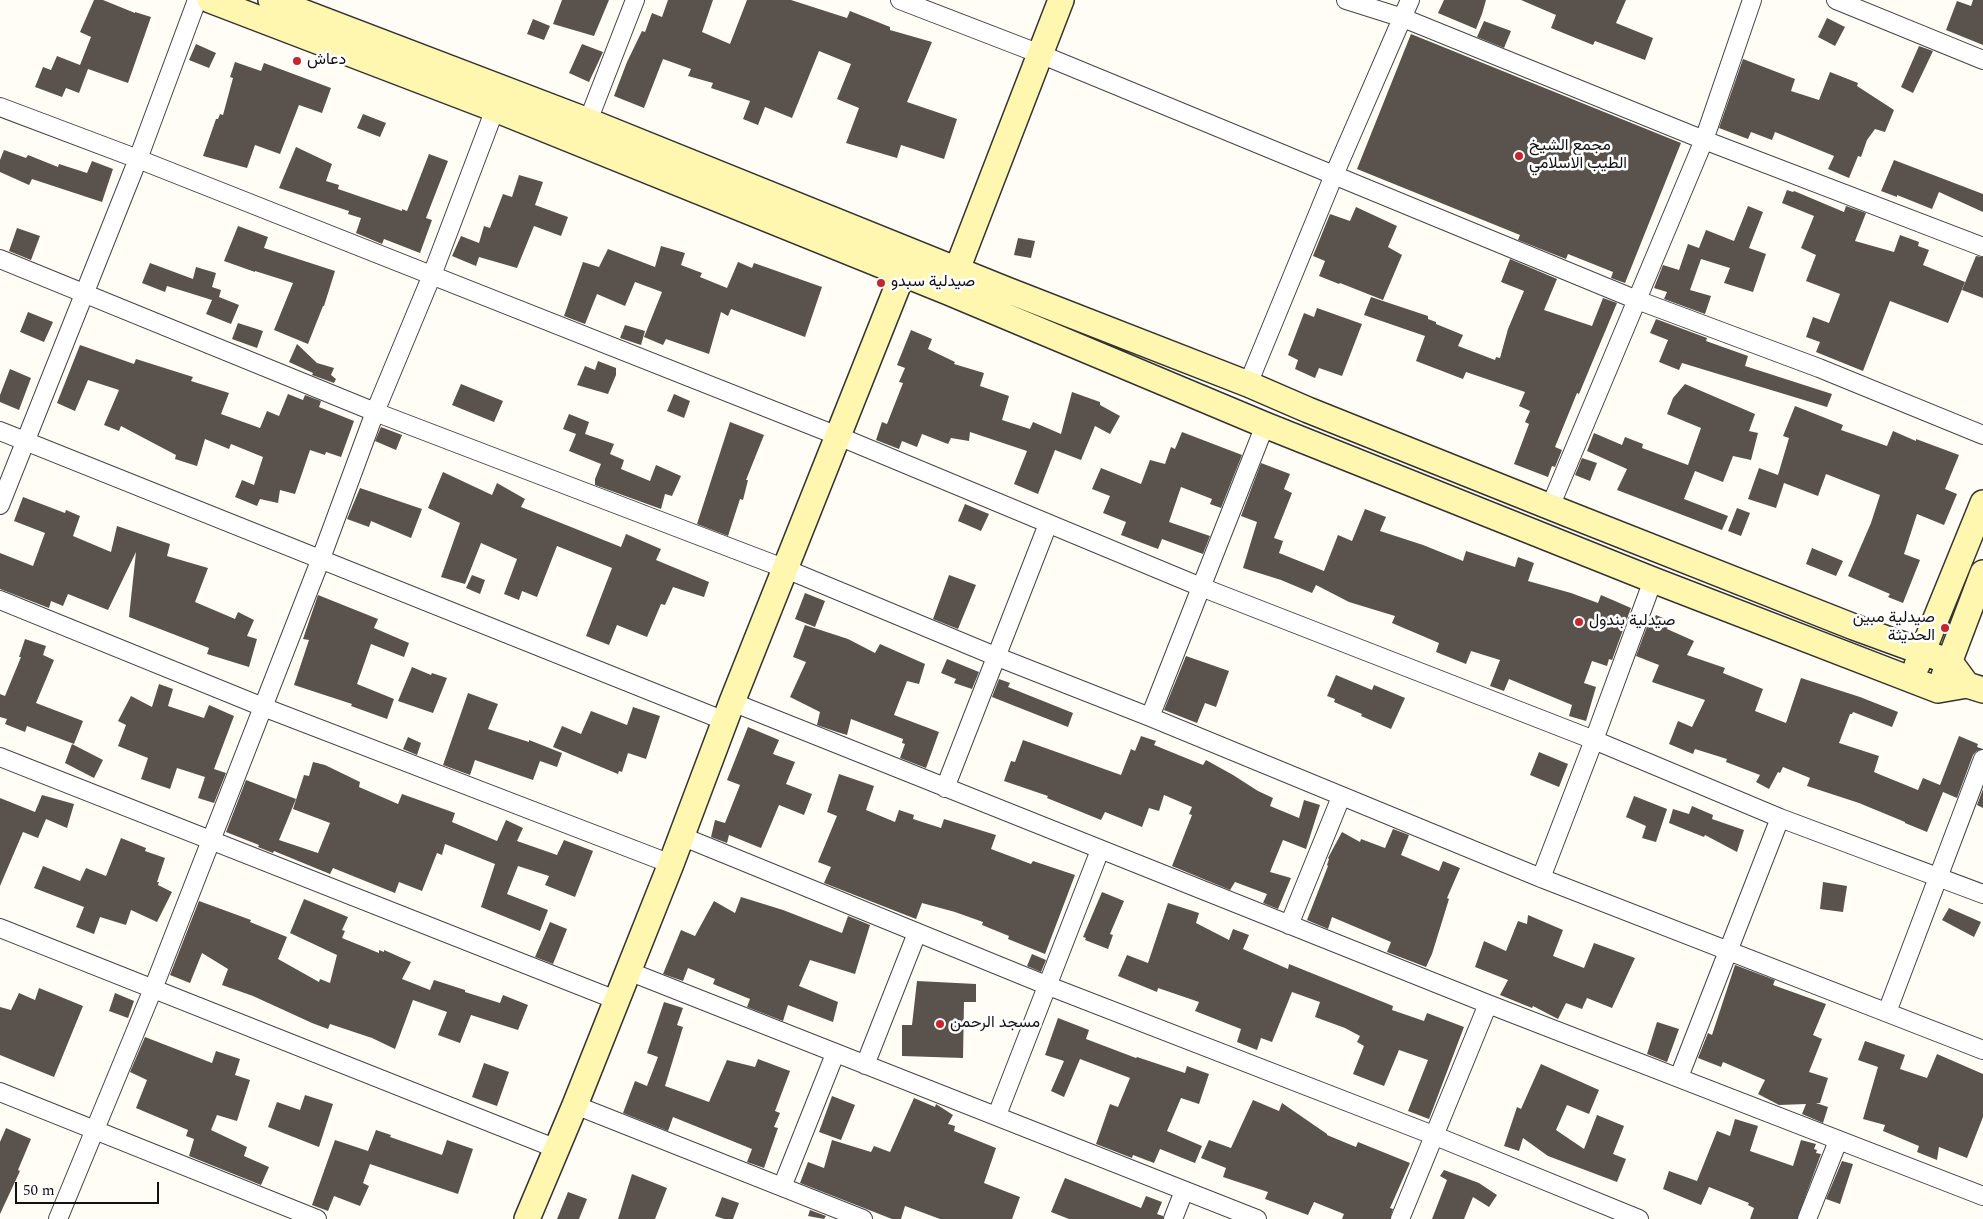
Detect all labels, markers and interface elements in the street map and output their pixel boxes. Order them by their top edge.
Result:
place label: دعاش [307,51,346,71]
marker: دعاش [291,55,303,67]
place label: مجمع الشيخ الطيب الاسلامي [1529,137,1627,175]
marker: مجمع الشيخ الطيب الاسلامي [1513,150,1525,162]
place label: صيدلية سبدو [891,273,975,293]
marker: صيدلية سبدو [875,277,887,289]
place label: صيدلية مبين الحديثة [1853,609,1935,647]
place label: صيدلية بندول [1589,612,1675,632]
marker: صيدلية بندول [1573,616,1585,628]
marker: صيدلية مبين الحديثة [1939,622,1951,634]
place label: مسجد الرحمن [950,1014,1040,1034]
marker: مسجد الرحمن [934,1018,946,1030]
scale bar [18,1172,161,1204]
text: 50 m [23,1179,55,1202]

